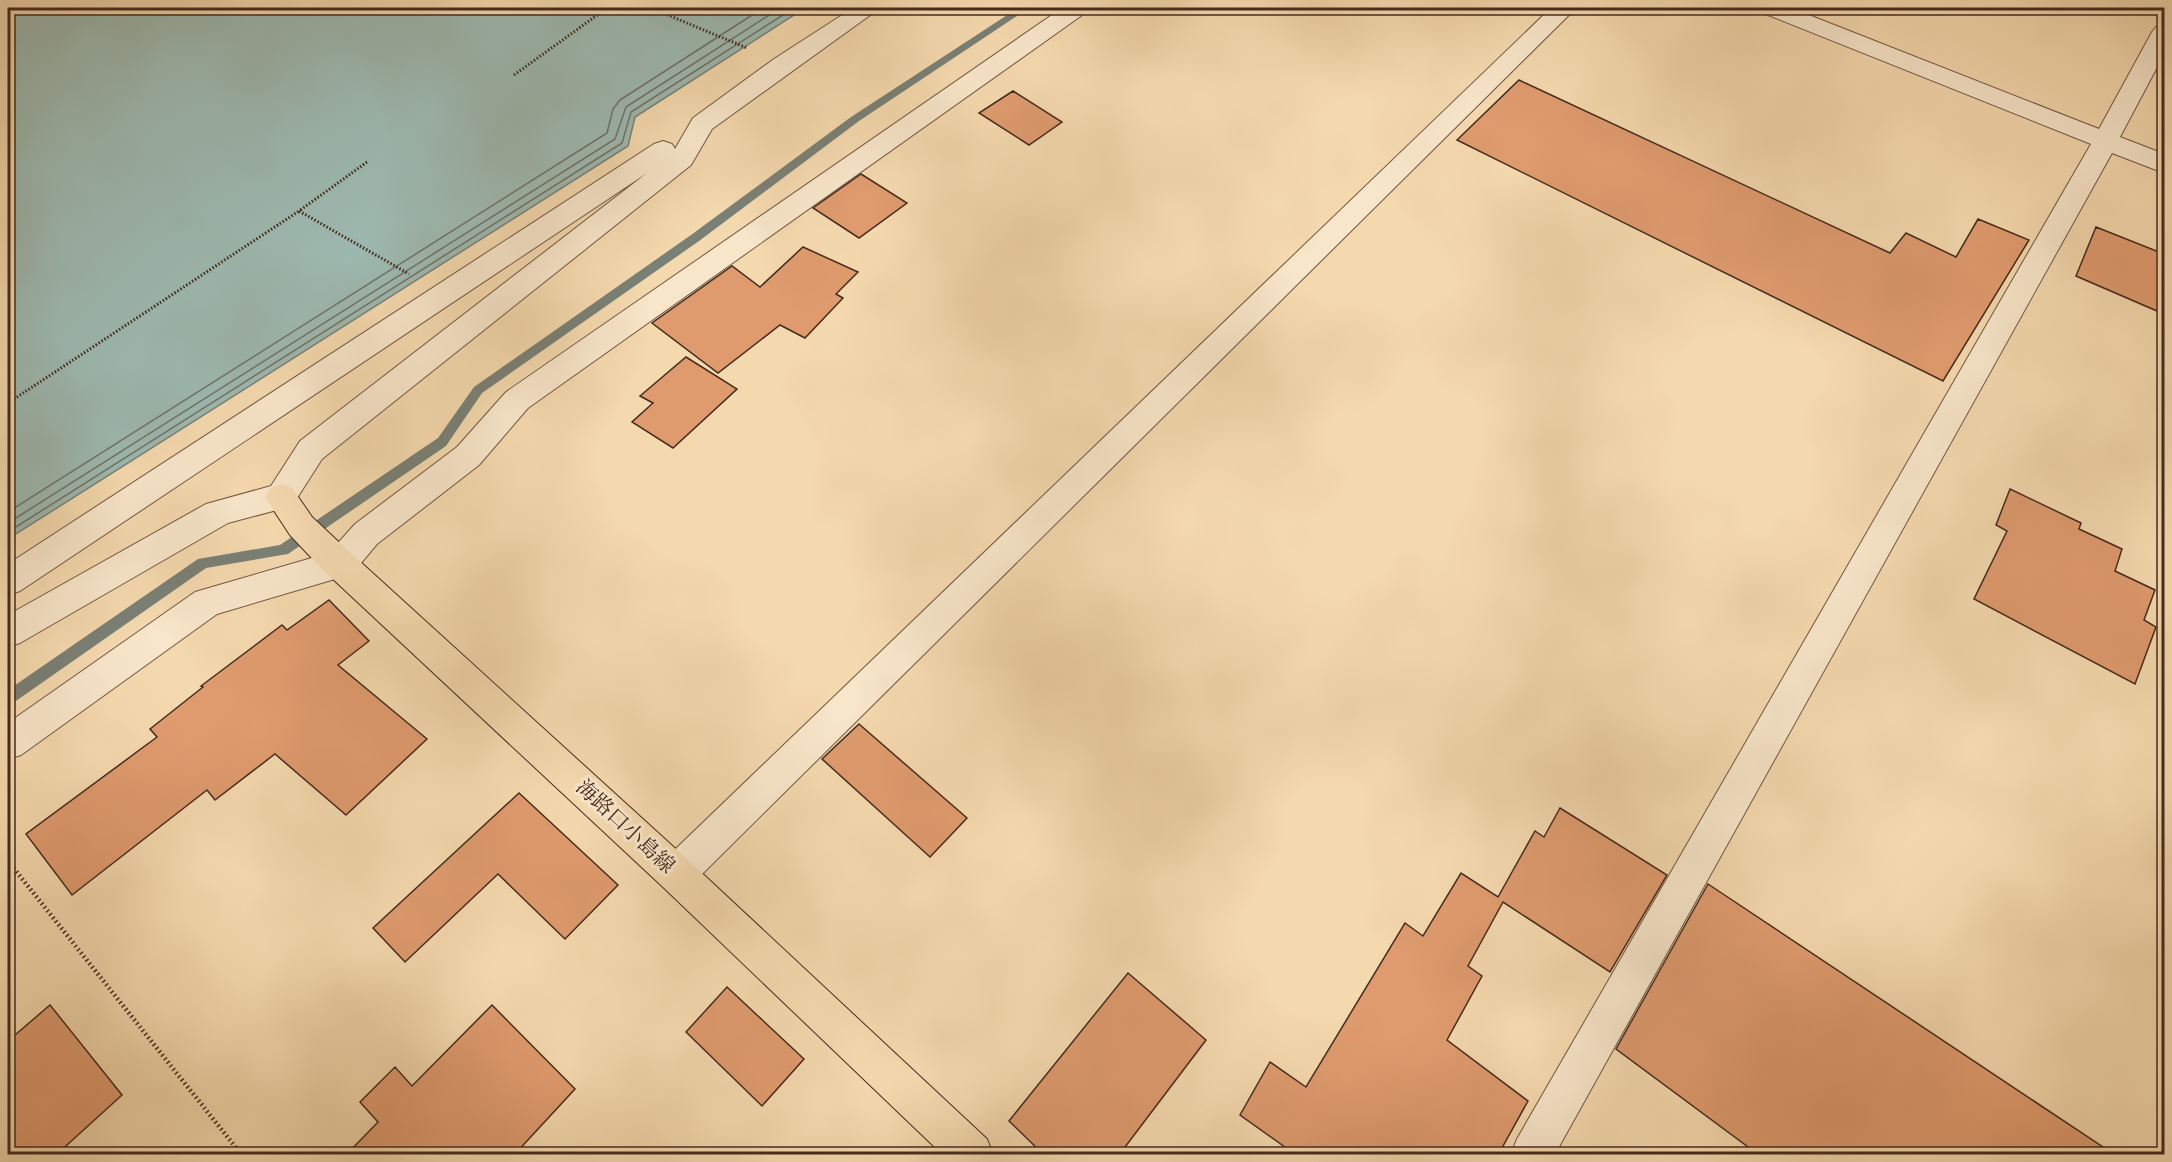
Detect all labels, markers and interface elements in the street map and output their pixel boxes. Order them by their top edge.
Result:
street label: 海路口小島線 [570,775,680,879]

